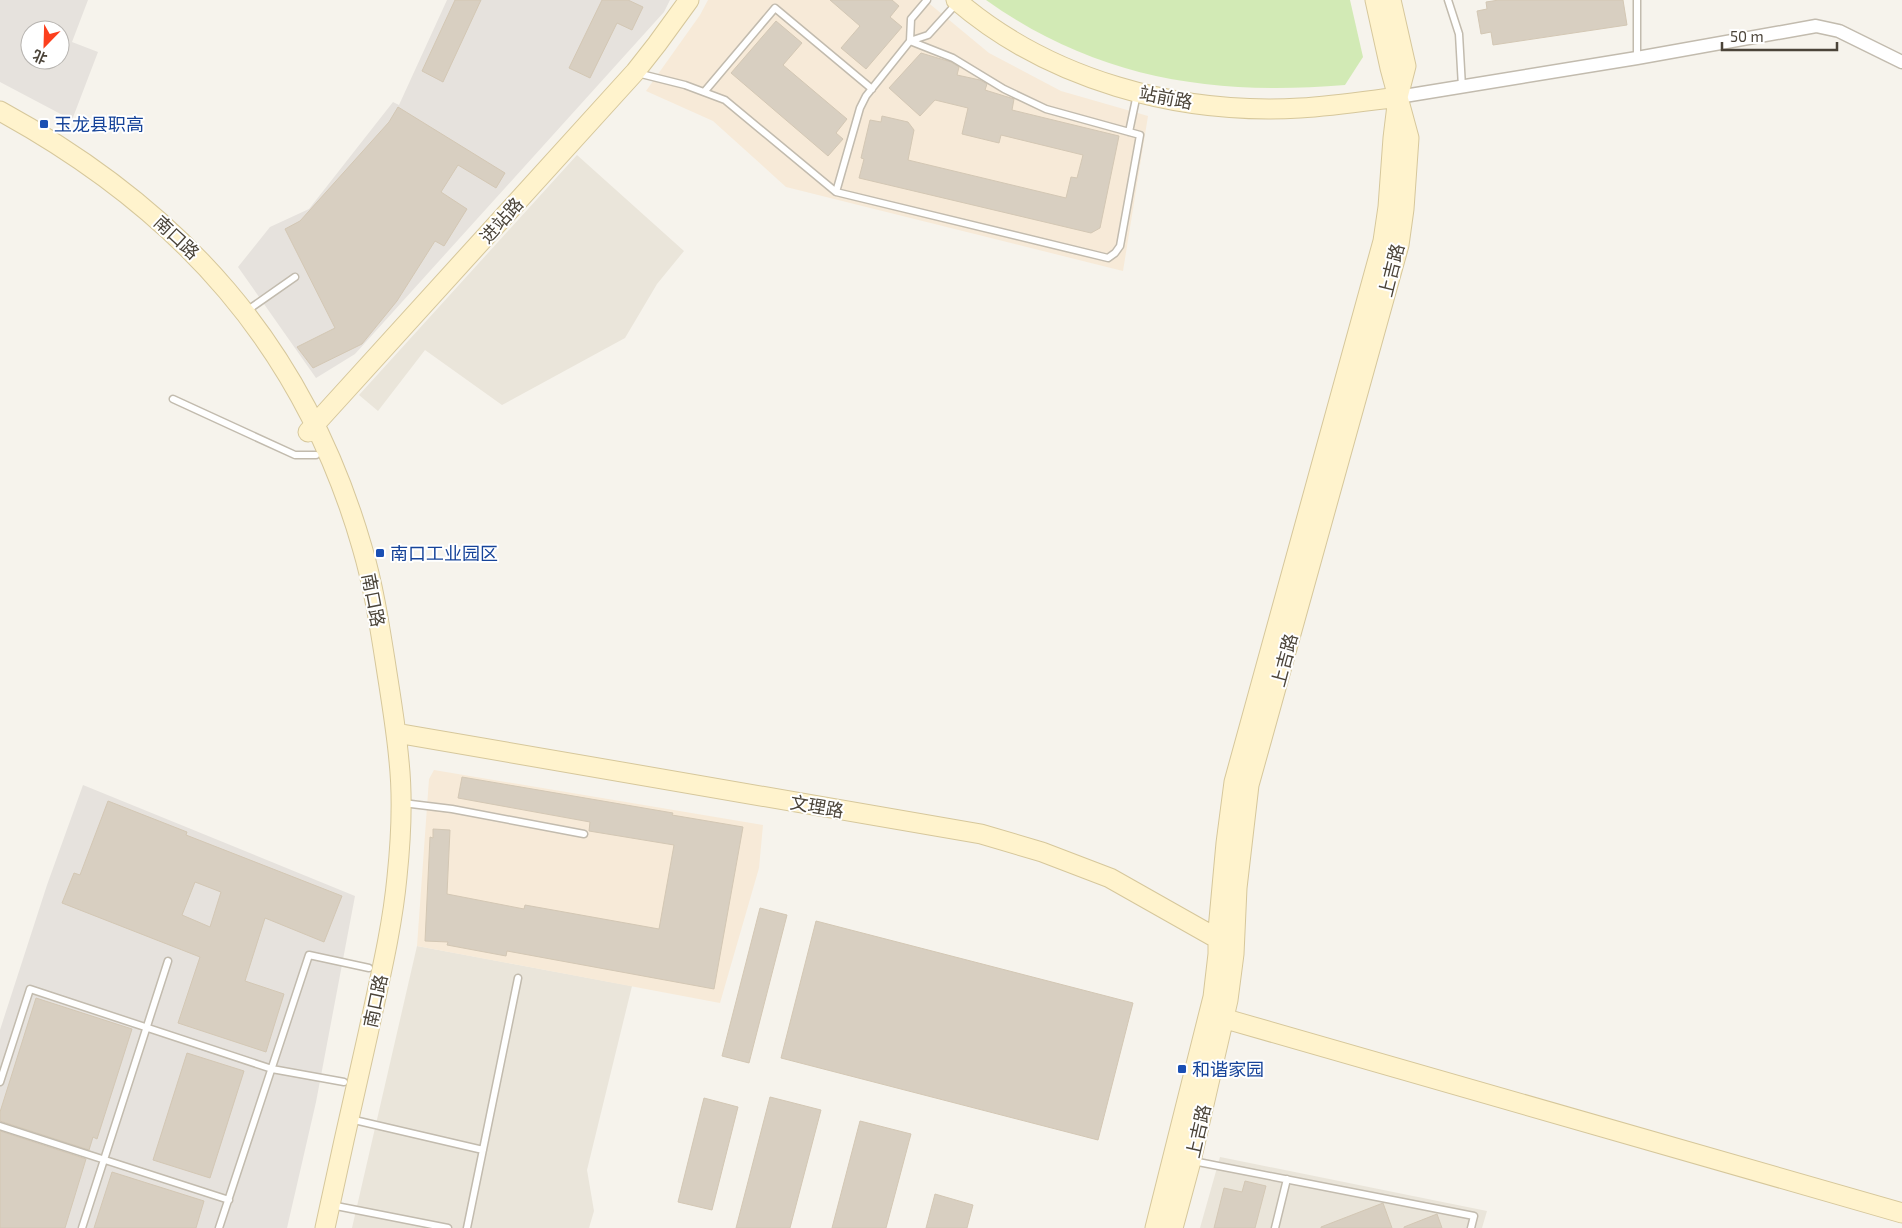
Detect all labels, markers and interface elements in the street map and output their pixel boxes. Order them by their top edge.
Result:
north arrow [20,20,70,70]
scale bar [1722,20,1837,52]
text: 50 m [1730,27,1764,45]
text: 北 [30,47,49,68]
street label: 站前路 [1137,81,1195,113]
place label: 玉龙县职高 [54,113,144,135]
marker: 玉龙县职高 [38,118,50,130]
street label: 进站路 [475,193,527,247]
street label: 南口路 [150,211,204,263]
street label: 上吉路 [1374,241,1408,299]
place label: 南口工业园区 [390,542,498,564]
marker: 南口工业园区 [374,547,386,559]
street label: 南口路 [358,571,390,629]
street label: 上吉路 [1266,631,1302,689]
street label: 文理路 [789,790,845,822]
street label: 南口路 [359,972,391,1030]
place label: 和谐家园 [1192,1058,1264,1080]
marker: 和谐家园 [1176,1063,1188,1075]
street label: 上吉路 [1181,1102,1215,1160]

